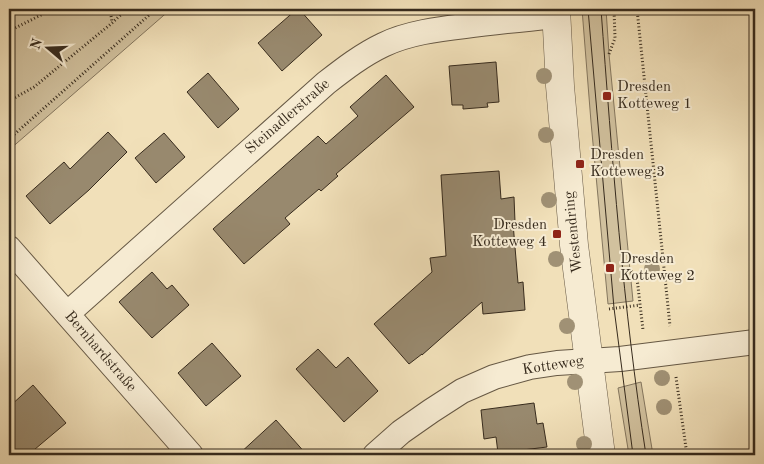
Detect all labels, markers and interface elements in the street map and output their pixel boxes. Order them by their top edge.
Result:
north arrow [22,22,72,72]
text: N [28,36,45,51]
street label: Steinadlerstraße [243,76,333,157]
place label: Dresden Kotteweg 1 [617,80,692,112]
marker: Dresden Kotteweg 1 [601,90,613,102]
place label: Dresden Kotteweg 3 [590,148,665,180]
marker: Dresden Kotteweg 3 [574,158,586,170]
street label: Westendring [562,190,586,274]
place label: Dresden Kotteweg 4 [472,218,547,250]
marker: Dresden Kotteweg 4 [551,228,563,240]
place label: Dresden Kotteweg 2 [620,252,695,284]
marker: Dresden Kotteweg 2 [604,262,616,274]
street label: Bernhardstraße [61,309,139,395]
street label: Kotteweg [521,354,585,378]

